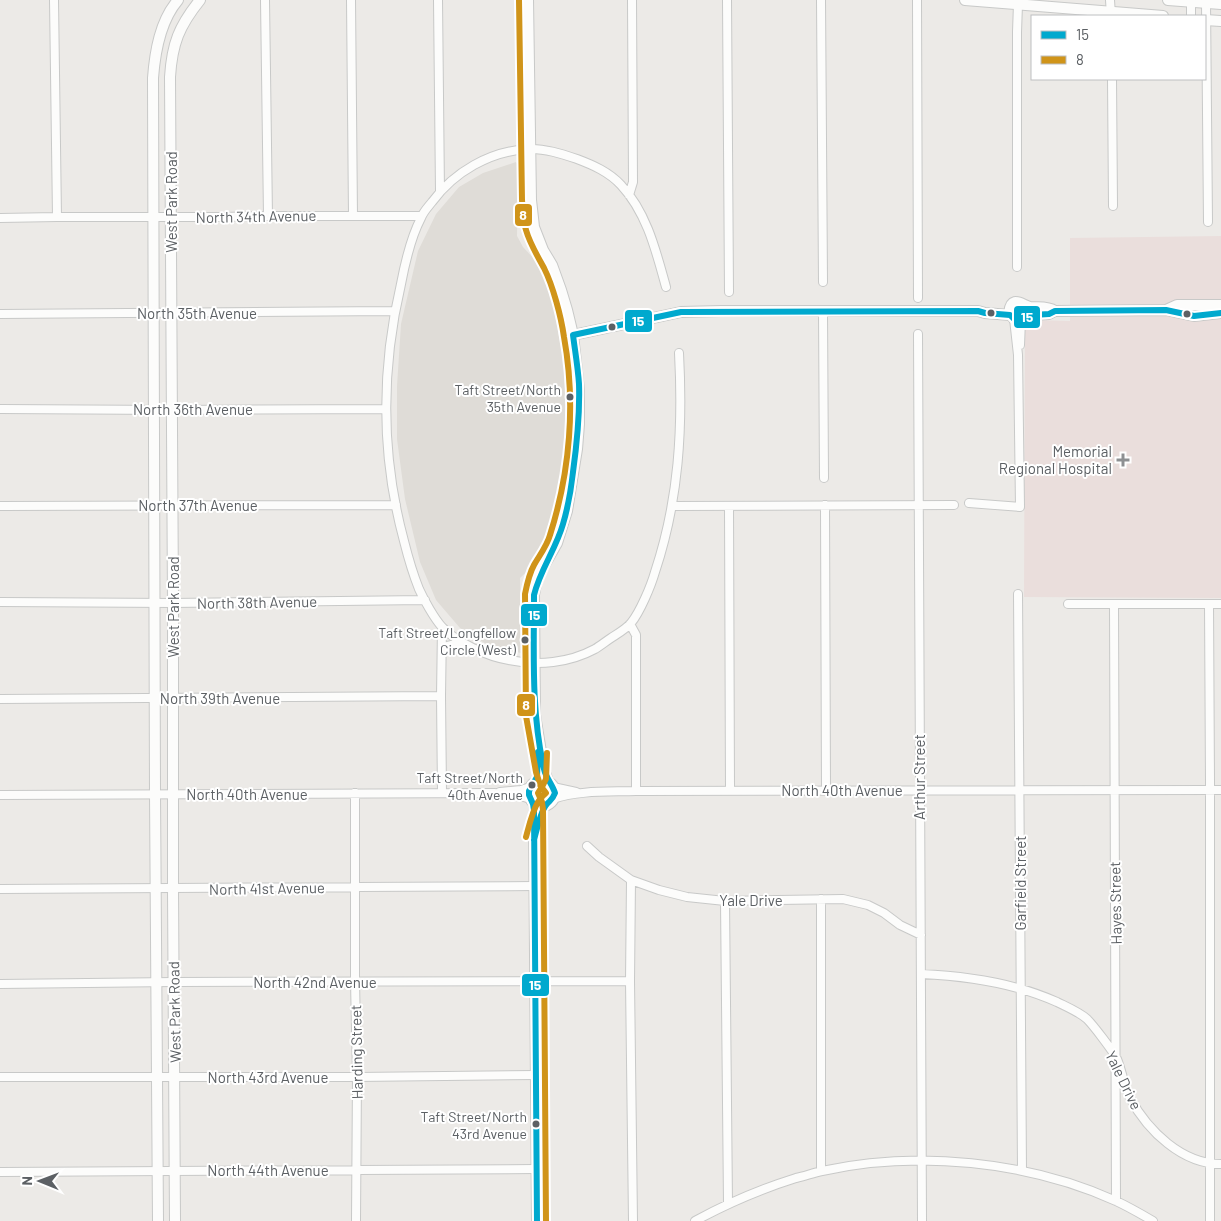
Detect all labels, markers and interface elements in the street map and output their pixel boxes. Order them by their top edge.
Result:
legend [1031,15,1206,80]
text: 15 [1076,25,1089,43]
text: 8 [1076,50,1084,68]
street label: West Park Road [162,151,180,253]
line badge: 8 [514,203,533,227]
street label: North 34th Avenue [195,206,317,226]
text: 8 [519,206,527,223]
street label: North 35th Avenue [137,304,257,322]
line badge: 15 [1013,305,1041,329]
unlabelled marker [986,308,996,318]
text: 15 [1021,308,1034,325]
line badge: 15 [624,309,653,333]
unlabelled marker [1182,309,1192,319]
text: 15 [632,312,645,329]
unlabelled marker [607,322,617,332]
place label: Taft Street/North 35th Avenue [454,381,561,415]
marker: Taft Street/North 35th Avenue [565,392,575,402]
street label: North 36th Avenue [133,400,253,418]
place label: Memorial Regional Hospital [999,442,1112,477]
marker: Memorial Regional Hospital [1116,453,1130,467]
street label: North 37th Avenue [138,496,258,514]
street label: West Park Road [164,556,182,658]
street label: North 38th Avenue [197,592,317,612]
line badge: 15 [520,603,548,627]
text: 15 [528,606,541,623]
place label: Taft Street/Longfellow Circle (West) [378,624,516,658]
marker: Taft Street/Longfellow Circle (West) [520,635,530,645]
street label: North 39th Avenue [160,689,280,707]
line badge: 8 [516,693,536,717]
text: 8 [522,696,530,713]
street label: Arthur Street [910,734,928,820]
place label: Taft Street/North 40th Avenue [416,769,523,803]
marker: Taft Street/North 40th Avenue [527,780,537,790]
street label: North 40th Avenue [781,781,903,799]
street label: North 40th Avenue [186,785,308,803]
street label: Garfield Street [1011,836,1029,930]
street label: Hayes Street [1105,861,1125,945]
street label: North 41st Avenue [209,878,325,898]
street label: Yale Drive [719,891,783,909]
street label: West Park Road [164,961,184,1063]
street label: North 42nd Avenue [253,973,377,991]
line badge: 15 [521,973,550,997]
text: 15 [529,976,542,993]
street label: Harding Street [346,1004,366,1100]
street label: Yale Drive [1102,1048,1146,1112]
street label: North 43rd Avenue [208,1068,328,1086]
place label: Taft Street/North 43rd Avenue [420,1108,527,1142]
marker: Taft Street/North 43rd Avenue [531,1119,541,1129]
north arrow [15,1156,65,1206]
street label: North 44th Avenue [207,1161,329,1179]
text: N [18,1176,35,1186]

